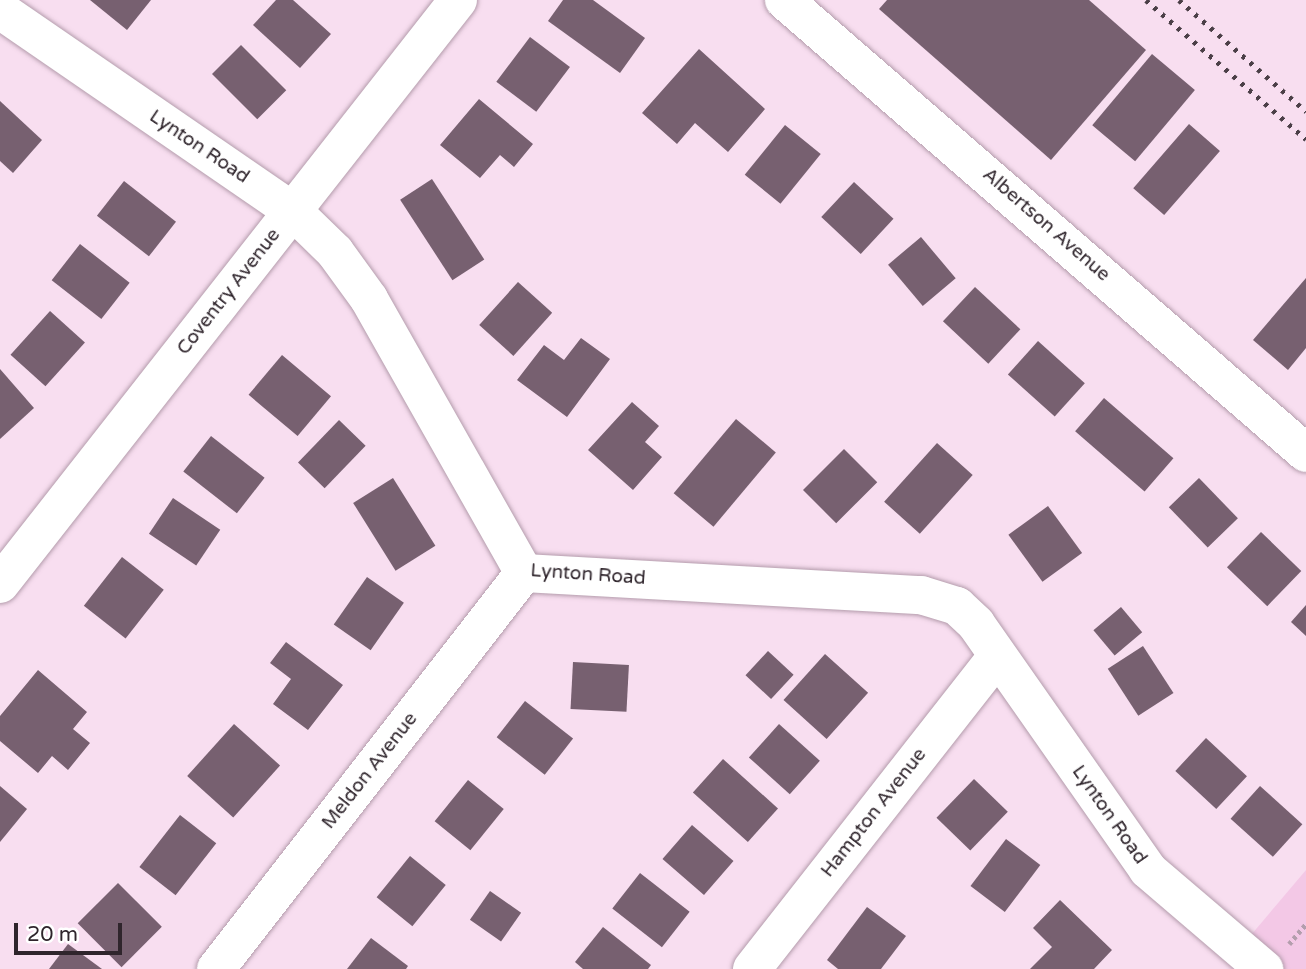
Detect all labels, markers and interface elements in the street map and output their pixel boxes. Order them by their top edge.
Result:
street label: Lynton Road [145,105,253,189]
street label: Albertson Avenue [978,164,1114,286]
street label: Coventry Avenue [173,224,285,360]
street label: Lynton Road [530,560,646,590]
street label: Meldon Avenue [317,708,423,834]
street label: Hampton Avenue [817,744,931,882]
street label: Lynton Road [1067,761,1151,869]
scale bar [18,909,126,953]
text: 20 m [27,922,78,947]

